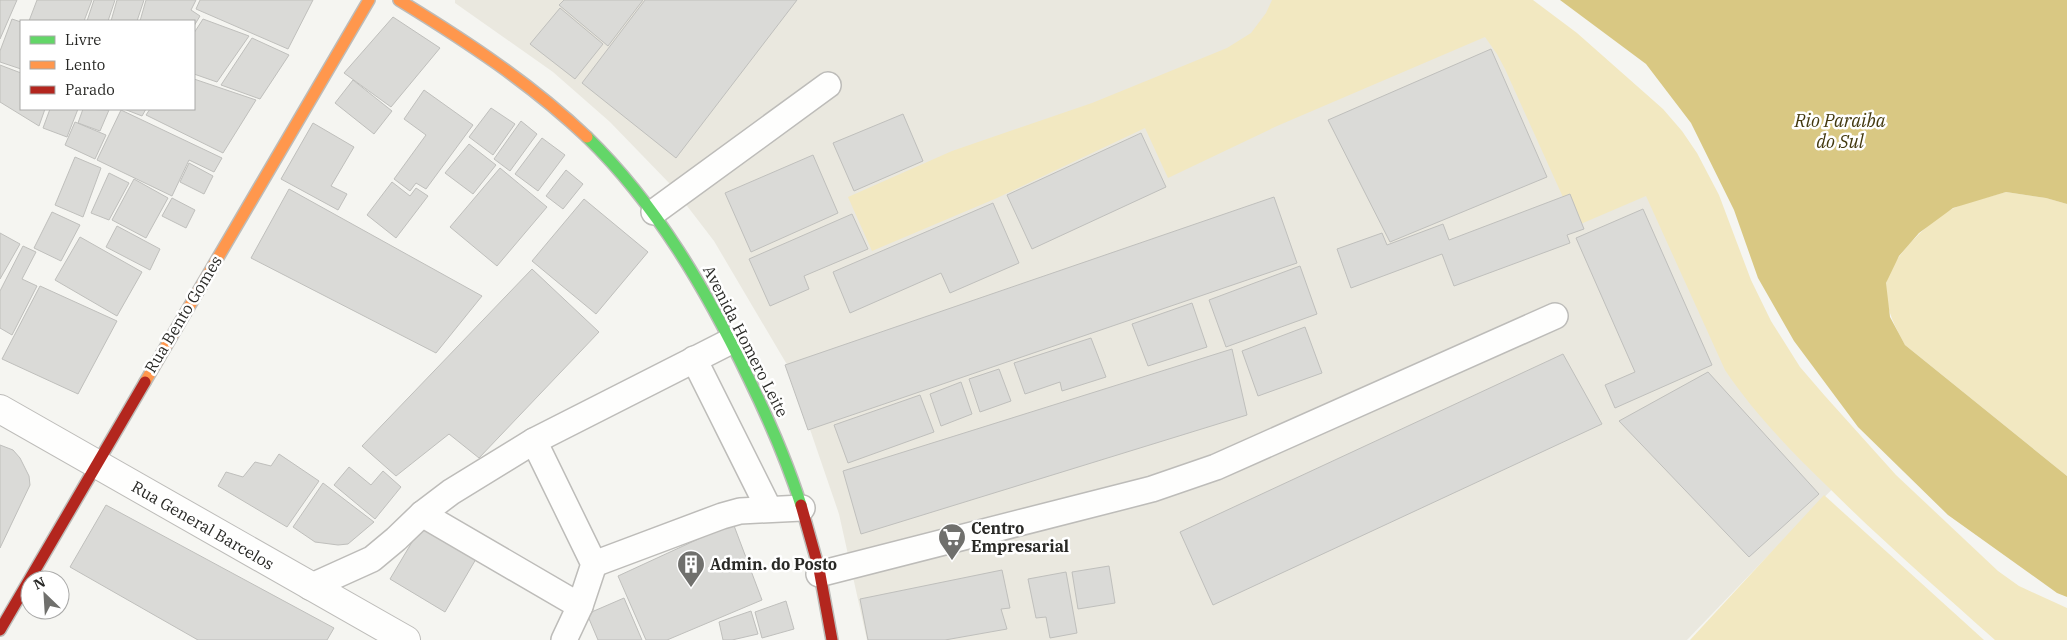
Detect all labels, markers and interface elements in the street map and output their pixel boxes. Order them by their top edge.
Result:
legend [20,20,195,110]
text: Livre [65,30,101,49]
text: Lento [65,55,105,74]
text: Parado [65,80,115,99]
water label: Rio Paraiba do Sul [1793,109,1886,153]
street label: Rua Bento Gomes [140,252,226,376]
street label: Avenida Homero Leite [699,262,793,420]
street label: Rua General Barcelos [128,476,278,574]
place label: Centro Empresarial [971,518,1069,556]
supermarket icon: Centro Empresarial [937,522,967,561]
building icon: Admin. do Posto [676,549,706,588]
place label: Admin. do Posto [710,554,837,574]
north arrow [20,570,70,620]
text: N [31,573,48,594]

